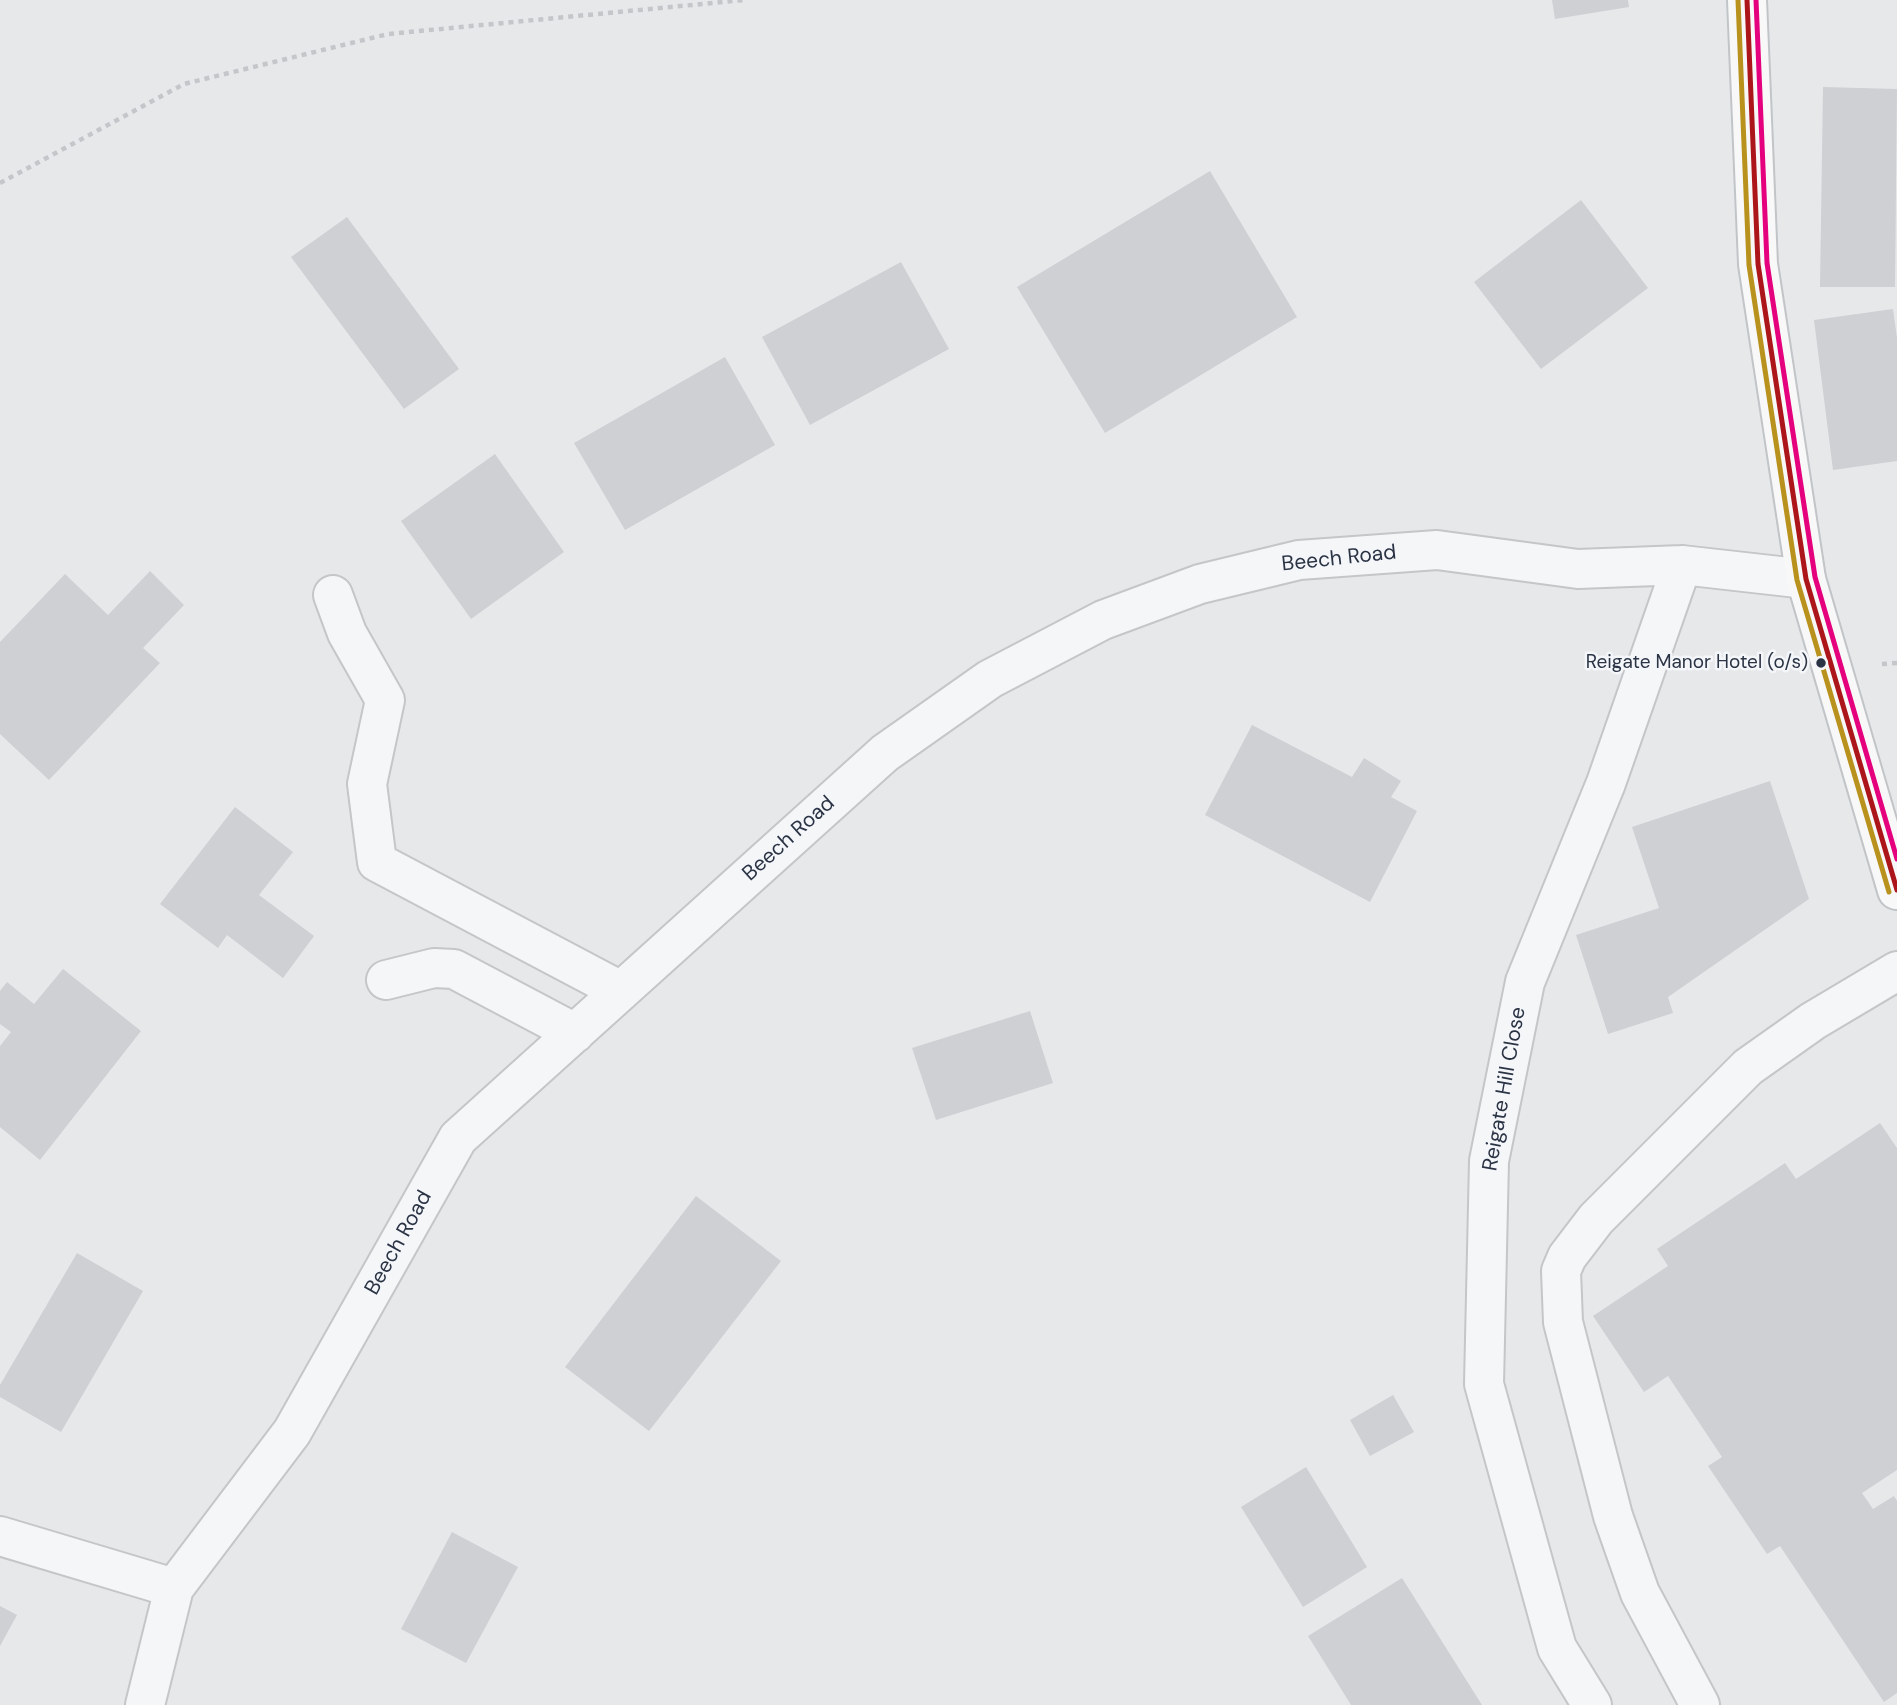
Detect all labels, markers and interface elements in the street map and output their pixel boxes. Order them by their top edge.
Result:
street label: Beech Road [1280,540,1398,578]
place label: Reigate Manor Hotel (o/s) [1586,652,1808,674]
marker: Reigate Manor Hotel (o/s) [1814,656,1828,670]
street label: Beech Road [738,791,840,887]
street label: Reigate Hill Close [1478,1005,1532,1173]
street label: Beech Road [360,1187,438,1299]

